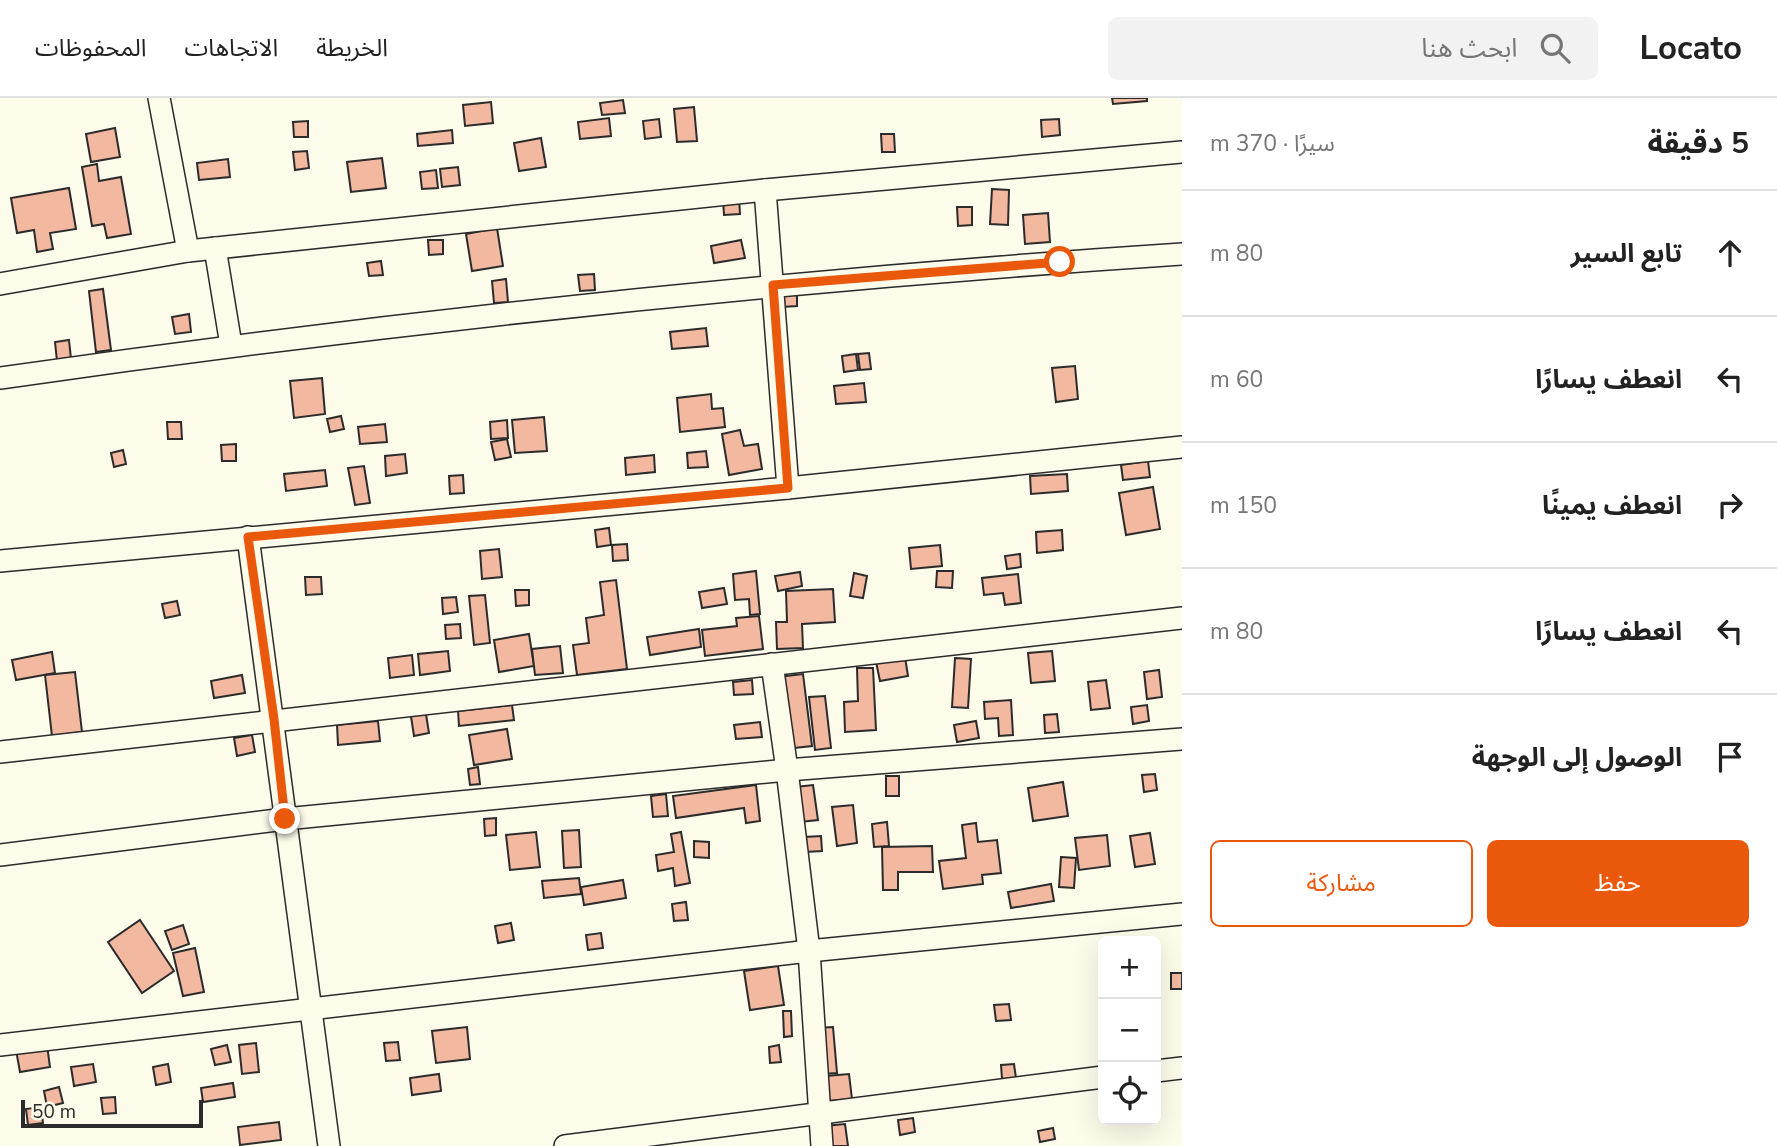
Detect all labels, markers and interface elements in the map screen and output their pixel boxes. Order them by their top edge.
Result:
search box [1108,17,1598,80]
text: Locato [1640,26,1742,71]
icon: search [1536,29,1574,67]
text: ابحث هنا [1421,31,1518,66]
text: المحفوظات [35,32,146,64]
text: الاتجاهات [184,32,278,64]
text: الخريطة [316,32,388,64]
text: 5 دقيقة [1647,123,1749,164]
text: سيرًا · 370 m [1210,128,1335,159]
icon: ahead [1711,234,1749,272]
text: تابع السير [1571,236,1682,271]
text: 80 m [1210,238,1263,269]
route start [1044,246,1075,277]
icon: left [1711,360,1749,398]
text: انعطف يسارًا [1535,362,1682,397]
text: 60 m [1210,364,1263,395]
icon: right [1711,486,1749,524]
text: انعطف يمينًا [1542,488,1682,523]
text: 150 m [1210,490,1277,521]
icon: left [1711,612,1749,650]
text: انعطف يسارًا [1535,614,1682,649]
text: 80 m [1210,616,1263,647]
icon: arrive [1711,738,1749,776]
text: الوصول إلى الوجهة [1472,740,1682,775]
route end [269,803,300,834]
button: مشاركة [1210,840,1473,927]
button: حفظ [1487,840,1749,927]
map controls [1098,936,1161,1125]
button: + [1098,936,1161,999]
button: − [1098,999,1161,1062]
button: locate [1098,1062,1161,1125]
scale bar [21,1097,203,1129]
text: 50 m [32,1099,76,1125]

